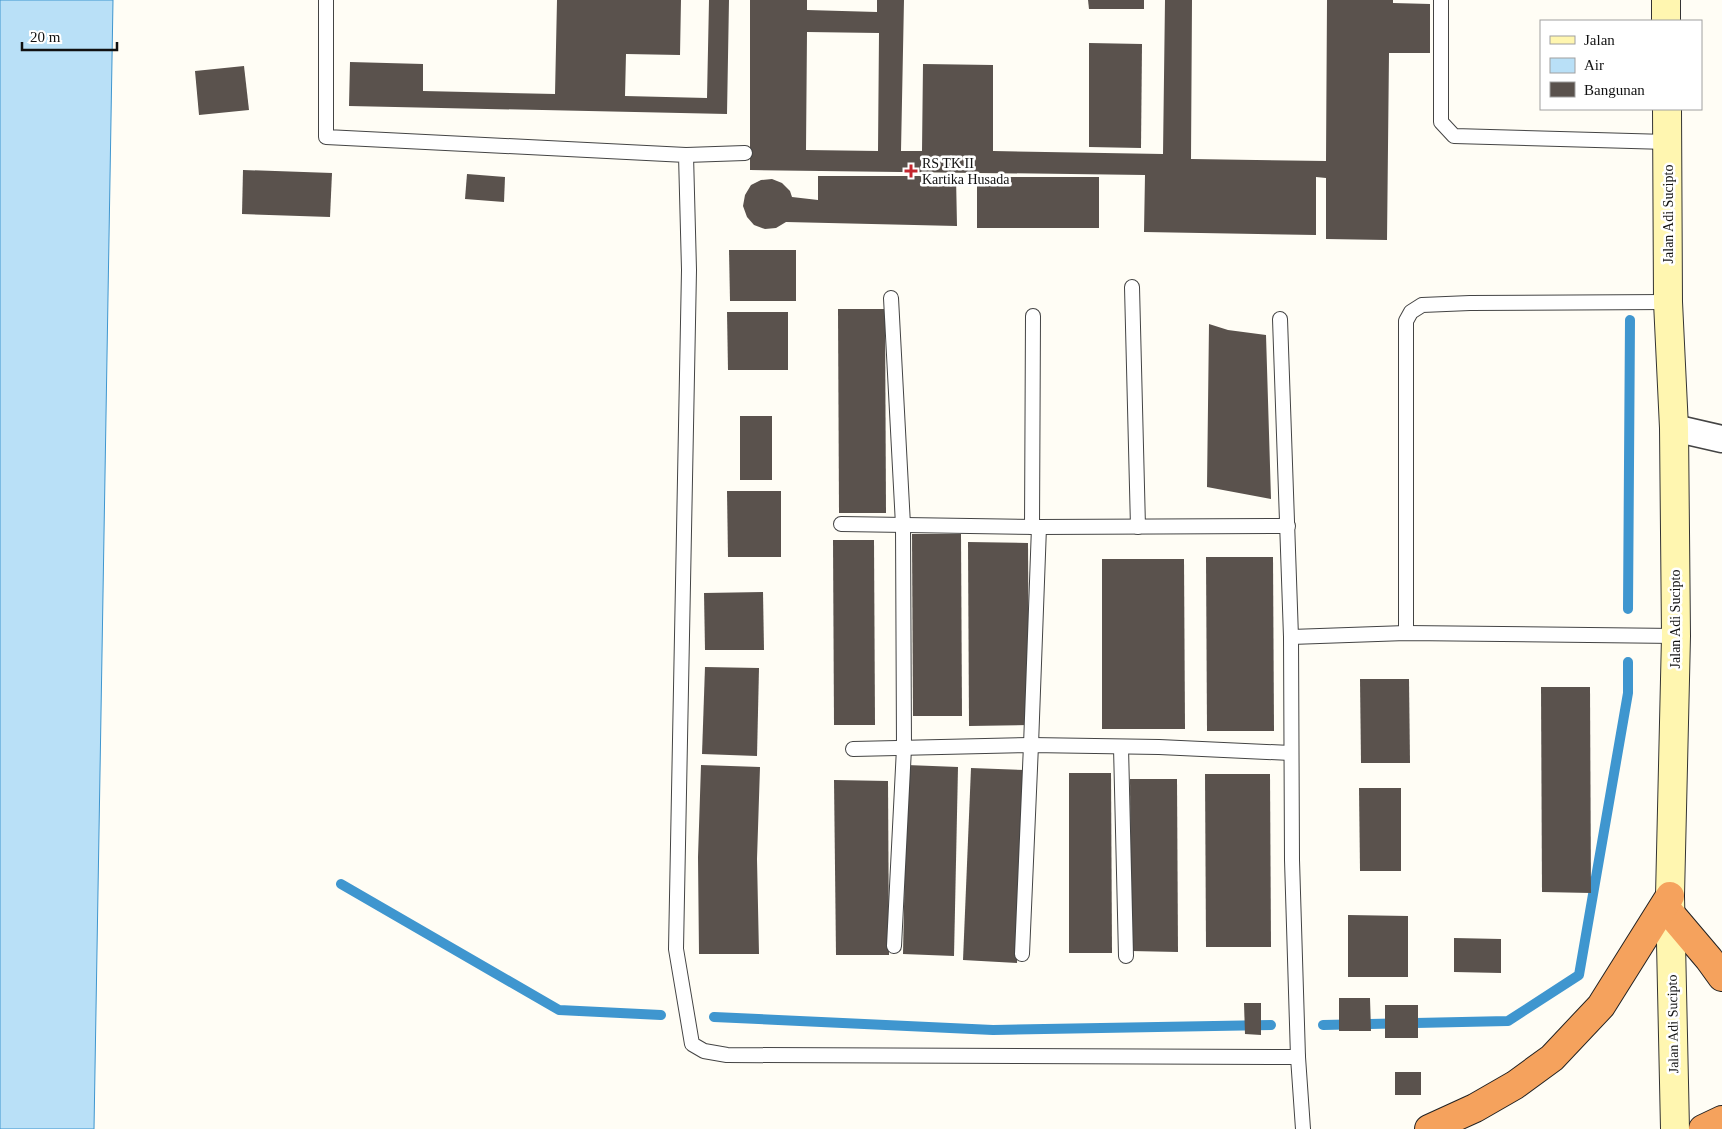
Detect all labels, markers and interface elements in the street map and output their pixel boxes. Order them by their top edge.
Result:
scale bar [22,20,118,52]
legend [1540,20,1702,110]
text: 20 m [30,29,61,45]
text: Jalan [1584,32,1615,48]
text: Air [1584,57,1604,73]
text: Bangunan [1584,82,1645,98]
place label: RS TK II Kartika Husada [922,156,1010,187]
marker: RS TK II Kartika Husada [904,164,918,178]
street label: Jalan Adi Sucipto [1661,165,1676,263]
street label: Jalan Adi Sucipto [1668,570,1683,668]
street label: Jalan Adi Sucipto [1665,974,1681,1074]

